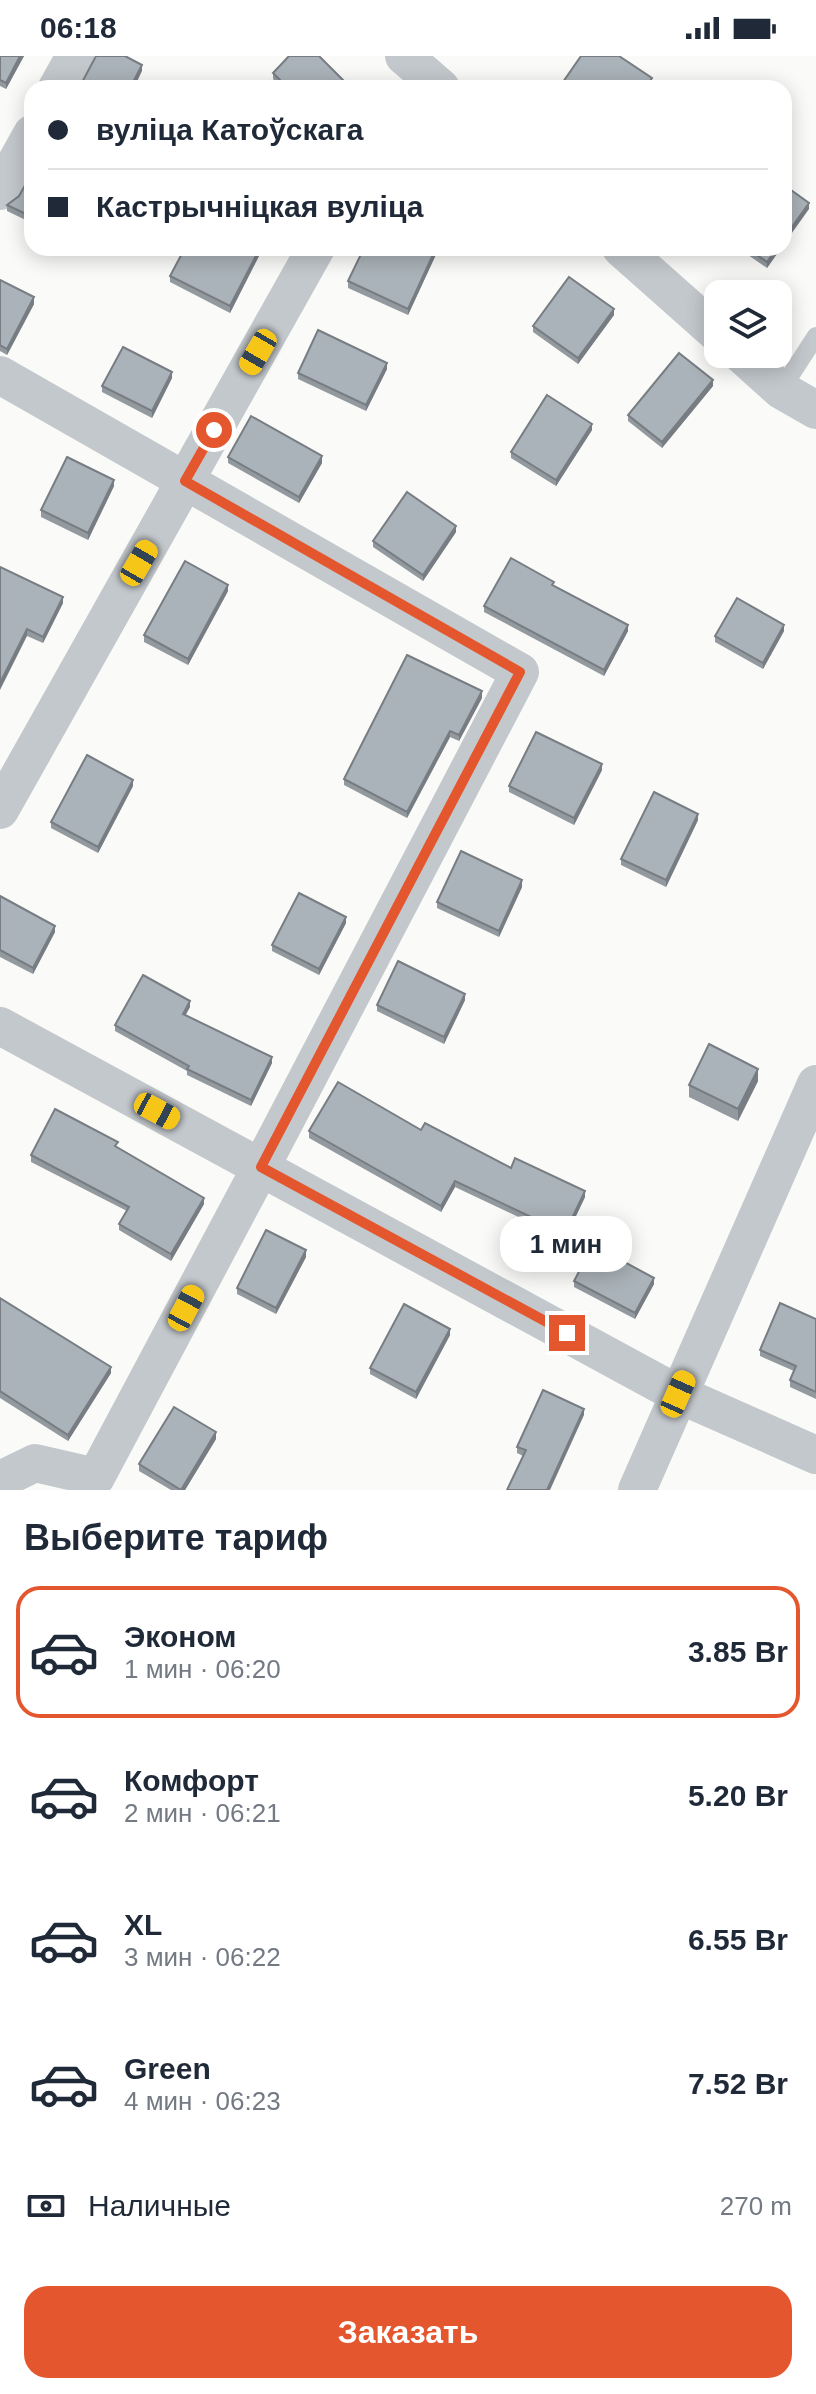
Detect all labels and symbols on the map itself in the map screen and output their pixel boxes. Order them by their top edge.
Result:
car [236,325,280,379]
route start [196,412,232,448]
car [117,536,161,590]
car [130,1089,184,1133]
callout: 1 мин [501,1217,633,1273]
car [164,1281,208,1335]
route end [549,1315,585,1351]
car [657,1367,699,1421]

